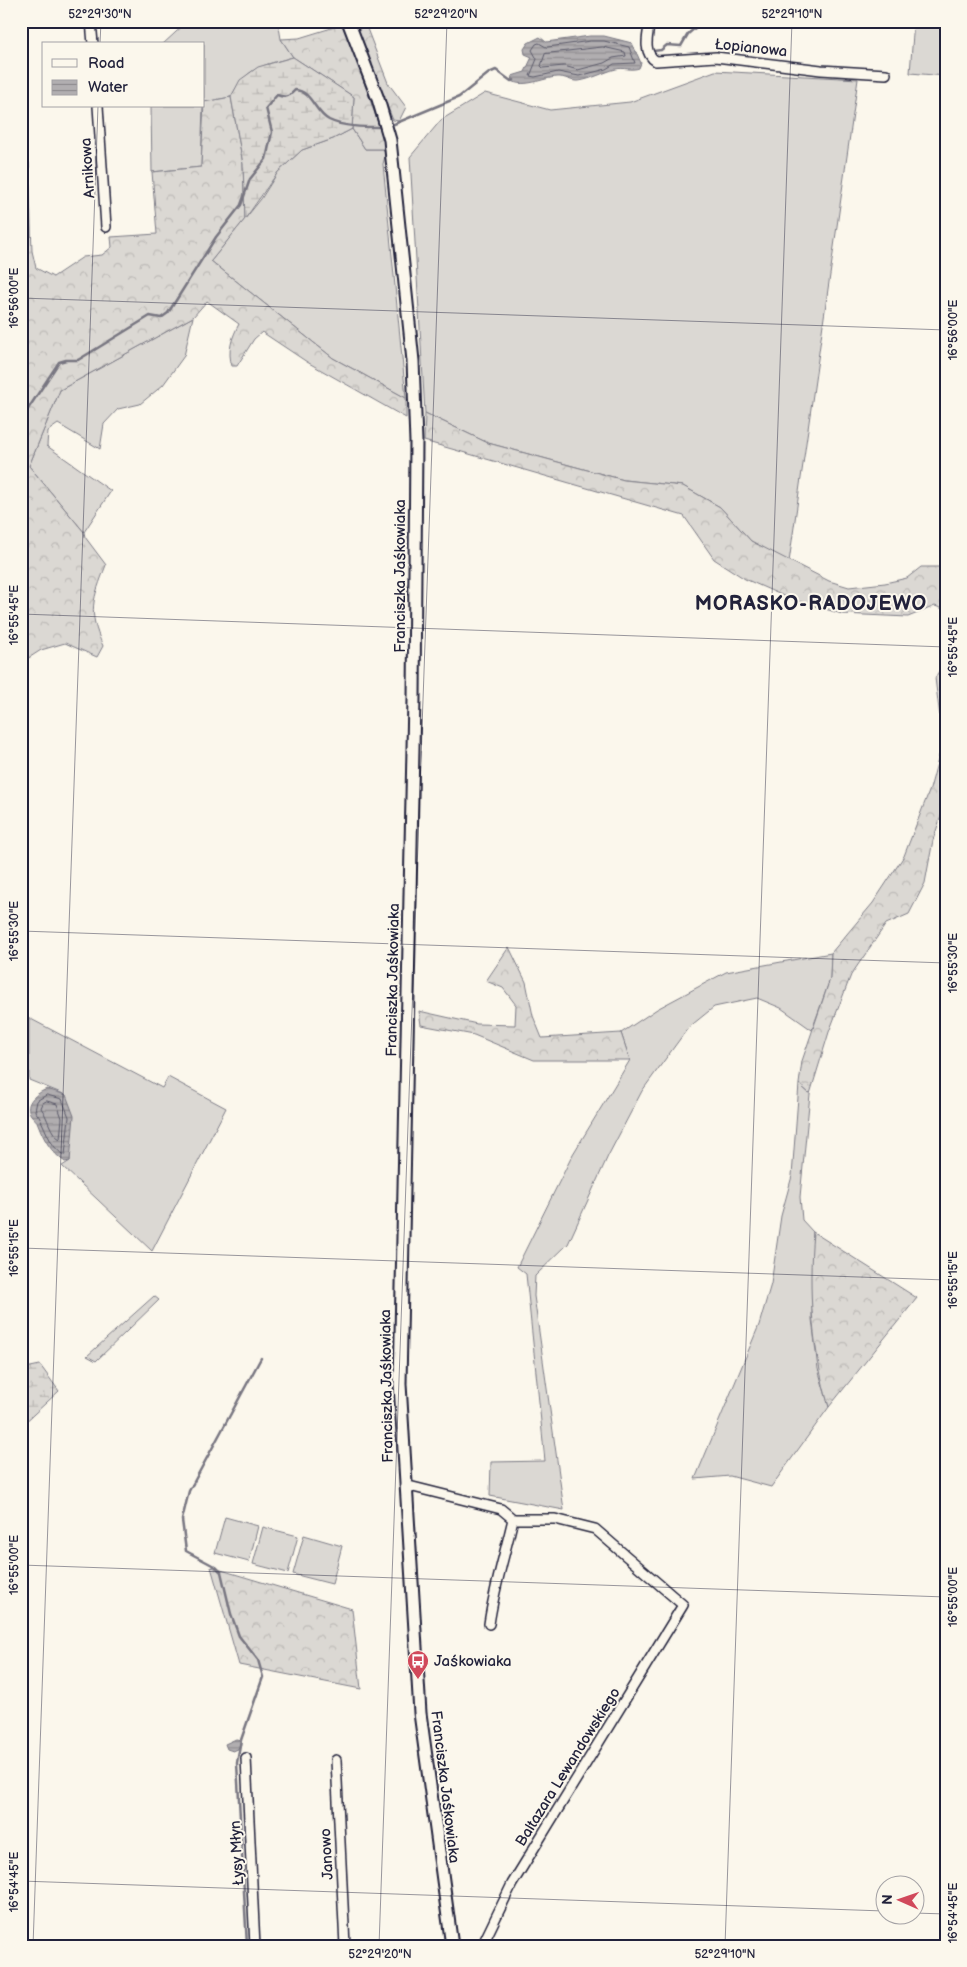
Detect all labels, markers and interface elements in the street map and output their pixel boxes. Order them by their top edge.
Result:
text: 52°29'30"N [68,7,132,22]
text: 52°29'20"N [414,7,478,22]
text: 52°29'10"N [761,7,823,22]
street label: Łopianowa [714,35,788,61]
legend [42,42,205,108]
text: Road [88,54,124,73]
text: Water [88,78,128,97]
street label: Arnikowa [76,137,100,199]
text: 16°56'00"E [7,268,22,328]
text: 16°56'00"E [946,300,961,360]
street label: Franciszka Jaśkowiaka [391,499,410,653]
text: 16°55'45"E [7,585,22,645]
district label: MORASKO-RADOJEWO [695,592,927,616]
text: 16°55'45"E [946,617,961,677]
text: 16°55'30"E [7,901,22,961]
street label: Franciszka Jaśkowiaka [382,903,404,1057]
text: 16°55'30"E [946,933,961,993]
text: 16°55'15"E [7,1219,22,1277]
text: 16°55'15"E [946,1251,961,1309]
street label: Franciszka Jaśkowiaka [376,1309,398,1463]
text: 16°55'00"E [7,1535,22,1595]
text: 16°55'00"E [946,1567,961,1627]
bus stop icon: Jaśkowiaka [406,1649,430,1680]
place label: Jaśkowiaka [434,1652,512,1671]
street label: Baltazara Lewandowskiego [511,1684,625,1850]
street label: Franciszka Jaśkowiaka [426,1710,464,1864]
street label: Łysy Młyn [226,1820,248,1886]
street label: Janowo [316,1828,338,1880]
text: 16°54'45"E [7,1852,22,1912]
north arrow [874,1874,924,1924]
text: 16°54'45"E [946,1883,961,1943]
text: N [879,1894,896,1905]
text: 52°29'20"N [348,1947,412,1962]
text: 52°29'10"N [694,1947,756,1962]

